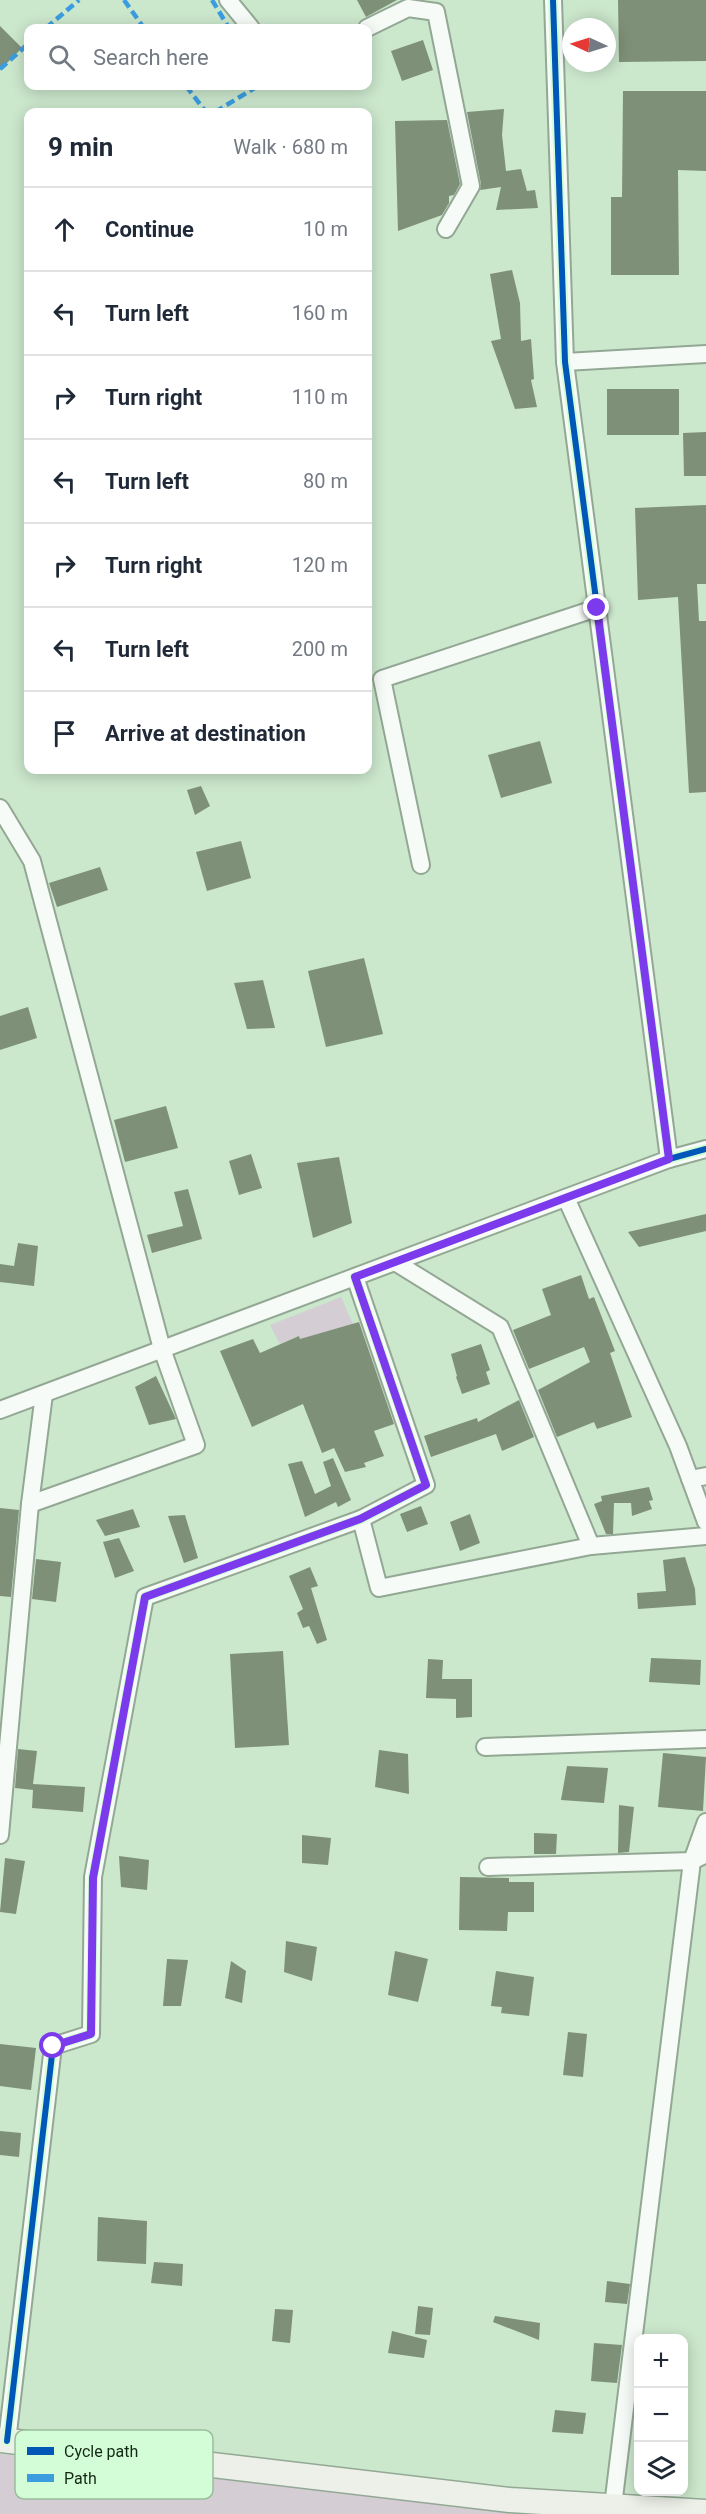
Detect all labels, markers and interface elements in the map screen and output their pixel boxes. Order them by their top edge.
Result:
north arrow [562,18,616,72]
search box [24,24,372,90]
icon: search [45,41,78,74]
text: Search here [93,45,209,70]
text: 9 min [48,132,113,162]
text: Walk · 680 m [233,135,348,159]
icon: ahead [48,213,81,246]
text: Continue [105,217,194,242]
text: 10 m [303,217,348,241]
icon: left [48,297,81,330]
text: Turn left [105,301,189,326]
text: 160 m [292,301,348,325]
icon: right [48,381,81,414]
text: Turn right [105,385,202,410]
text: 110 m [292,385,348,409]
icon: left [48,465,81,498]
text: Turn left [105,469,189,494]
text: 80 m [303,469,348,493]
icon: right [48,549,81,582]
text: Turn right [105,553,202,578]
text: 120 m [292,553,348,577]
route end [583,594,609,620]
icon: left [48,633,81,666]
text: Turn left [105,637,189,662]
text: 200 m [292,637,348,661]
icon: arrive [48,717,81,750]
text: Arrive at destination [105,721,306,746]
route start [39,2032,65,2058]
map controls [634,2334,688,2496]
button: + [634,2334,688,2388]
button: − [634,2388,688,2442]
legend [15,2430,213,2499]
text: Cycle path [64,2442,138,2461]
button: layers [634,2442,688,2496]
text: Path [64,2469,97,2488]

